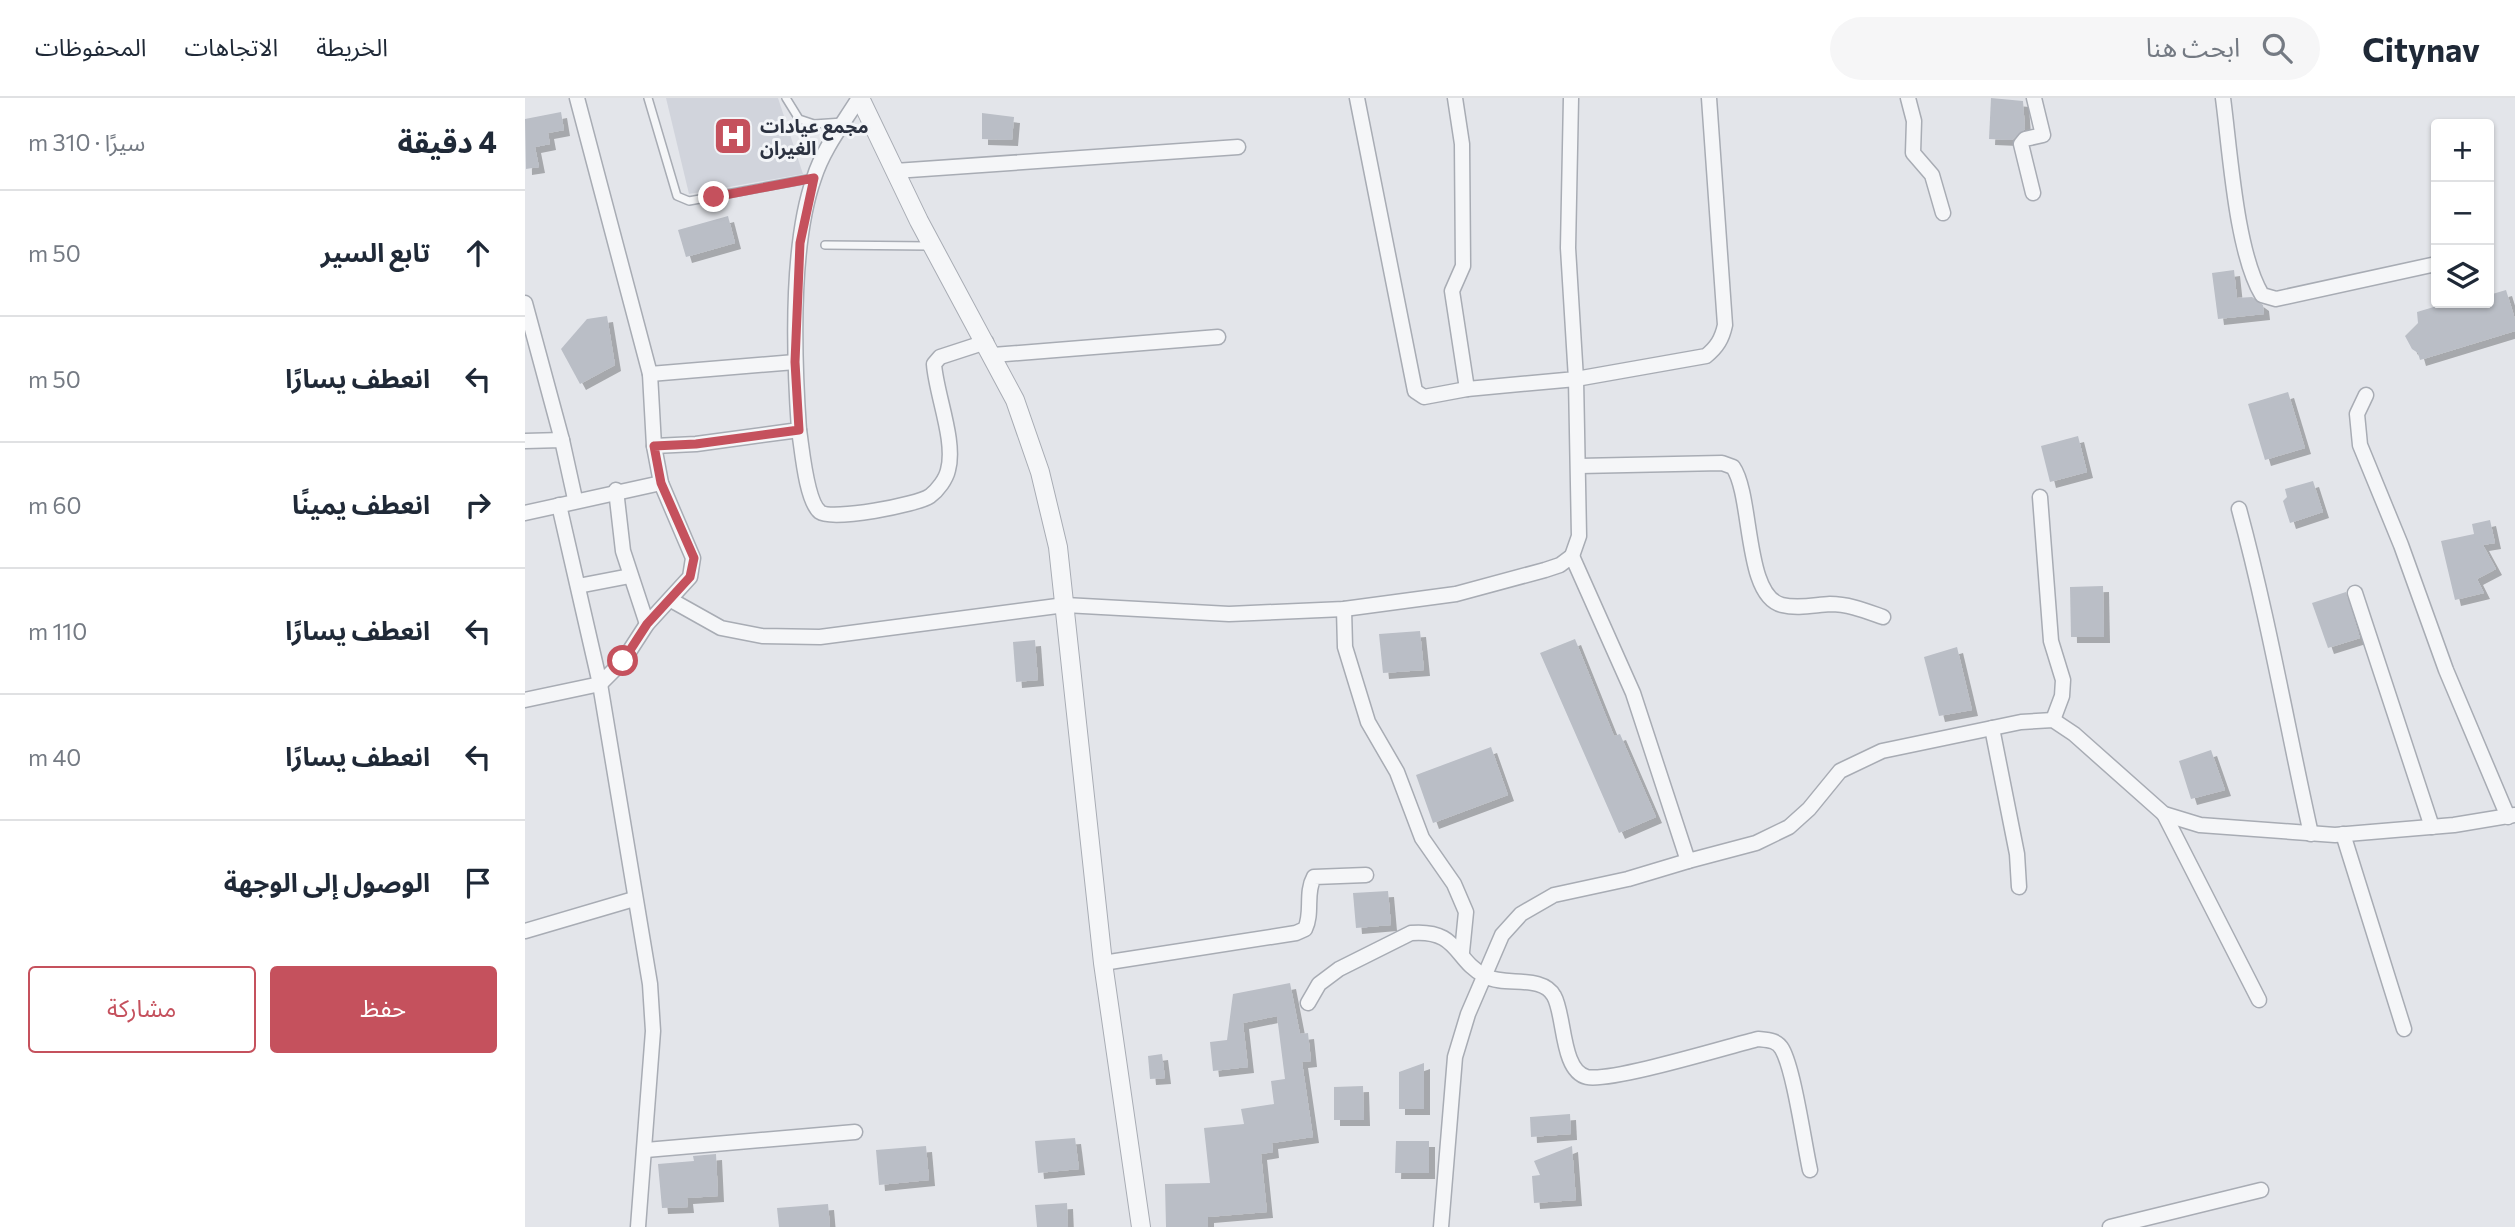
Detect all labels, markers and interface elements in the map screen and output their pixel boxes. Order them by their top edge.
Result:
search box [1830,17,2320,80]
text: Citynav [2362,28,2480,69]
icon: search [2258,29,2296,67]
text: ابحث هنا [2146,31,2240,62]
text: المحفوظات [35,32,146,61]
text: الاتجاهات [184,32,278,61]
text: الخريطة [316,32,388,61]
place label: مجمع عيادات الغيران [760,114,869,160]
hospital icon: مجمع عيادات الغيران [712,115,754,157]
map controls [2431,119,2494,308]
button: + [2431,119,2494,182]
text: 4 دقيقة [397,122,497,159]
text: سيرًا · 310 m [28,128,145,156]
route end [698,181,729,212]
button: − [2431,182,2494,245]
icon: ahead [459,234,497,272]
text: تابع السير [321,236,430,267]
text: 50 m [28,239,81,267]
button: layers [2431,245,2494,308]
icon: left [459,360,497,398]
text: انعطف يسارًا [285,362,430,393]
text: 50 m [28,365,81,393]
icon: right [459,486,497,524]
text: انعطف يمينًا [292,488,430,519]
text: 60 m [28,491,81,519]
icon: left [459,612,497,650]
text: انعطف يسارًا [285,614,430,645]
text: 110 m [28,617,87,645]
route start [607,645,638,676]
icon: left [459,738,497,776]
text: انعطف يسارًا [285,740,430,771]
text: 40 m [28,743,81,771]
icon: arrive [459,864,497,902]
text: الوصول إلى الوجهة [224,866,430,897]
button: مشاركة [28,966,256,1053]
button: حفظ [270,966,497,1053]

